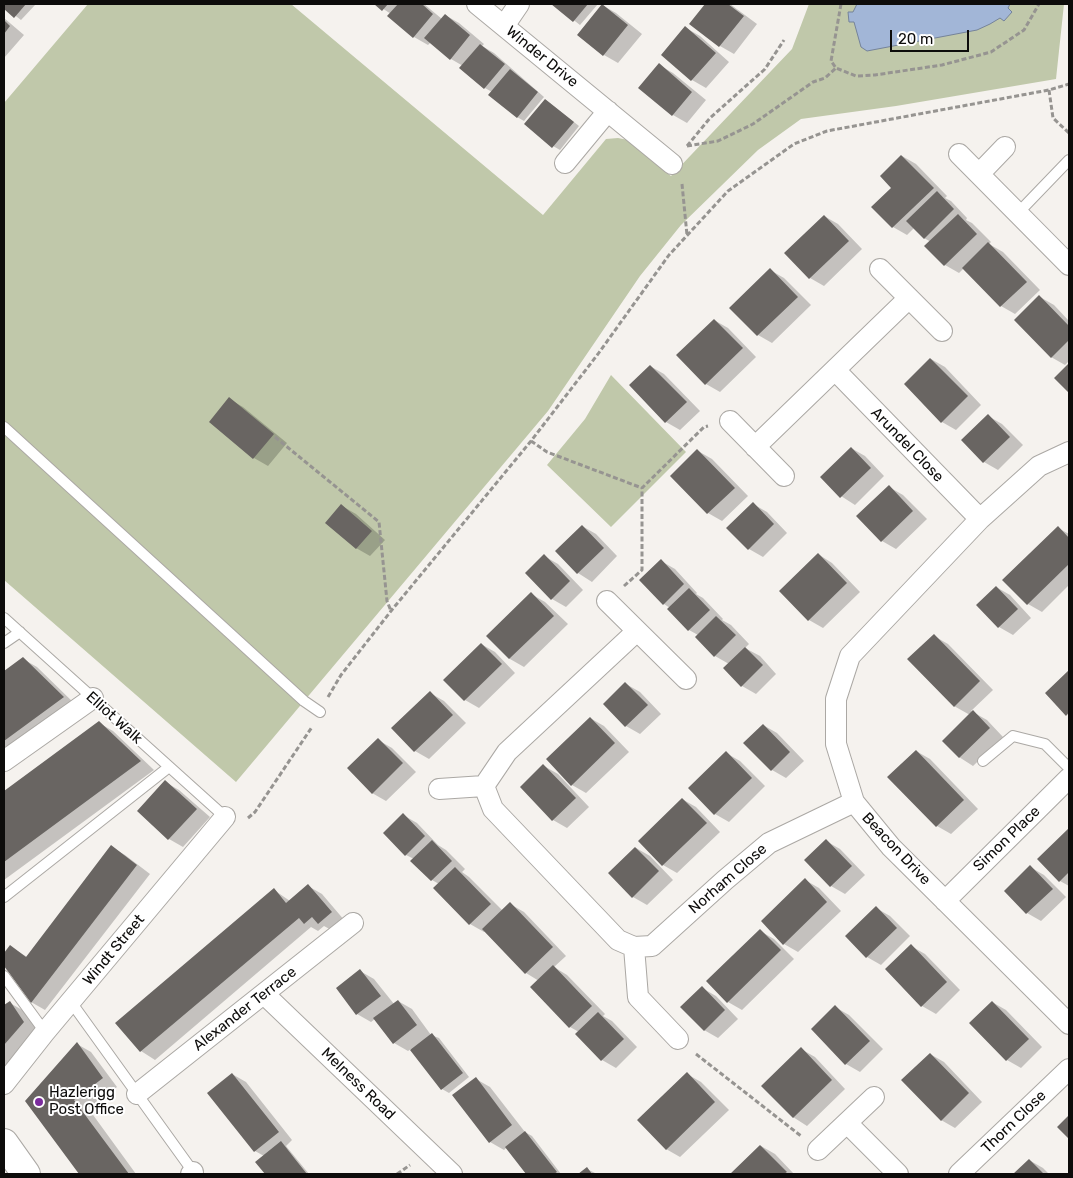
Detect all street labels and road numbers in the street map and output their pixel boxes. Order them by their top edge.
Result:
street label: Winder Drive [502,22,582,92]
street label: Arundel Close [867,404,947,486]
street label: Elliot Walk [82,688,146,748]
street label: Simon Place [970,803,1044,875]
street label: Beacon Drive [858,809,934,889]
street label: Norham Close [685,840,771,918]
street label: Windt Street [79,911,149,989]
street label: Alexander Terrace [190,963,300,1055]
street label: Melness Road [317,1044,399,1124]
street label: Thorn Close [978,1087,1050,1157]

